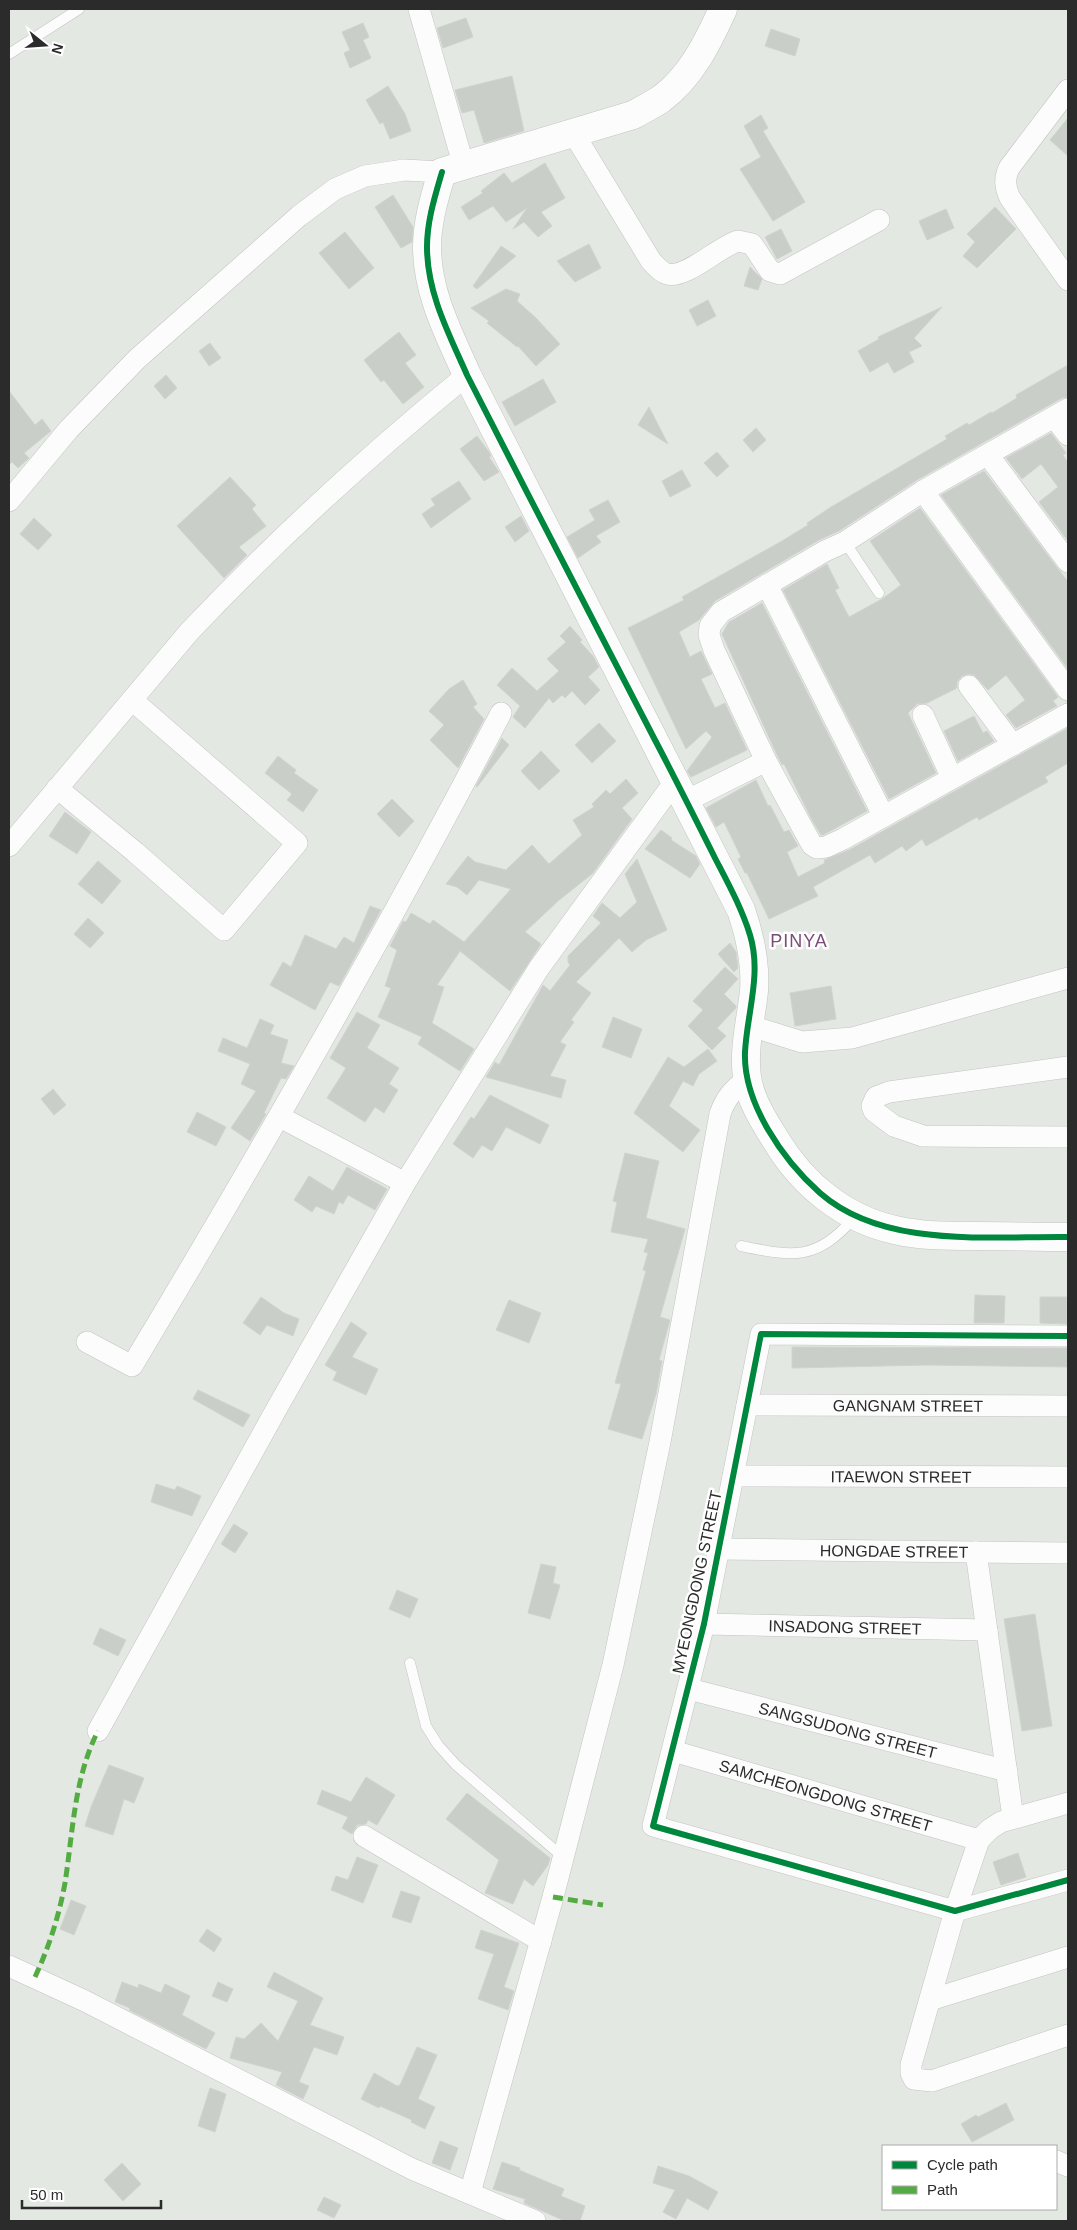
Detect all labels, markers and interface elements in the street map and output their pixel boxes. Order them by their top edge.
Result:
north arrow [20,20,70,70]
text: N [48,42,67,56]
district label: PINYA [770,931,828,951]
street label: GANGNAM STREET [833,1397,983,1414]
street label: ITAEWON STREET [830,1468,972,1485]
street label: MYEONGDONG STREET [669,1489,725,1675]
street label: HONGDAE STREET [820,1542,969,1560]
street label: INSADONG STREET [768,1617,922,1637]
street label: SANGSUDONG STREET [757,1699,939,1761]
street label: SAMCHEONGDONG STREET [717,1756,934,1834]
legend [882,2145,1057,2210]
text: Cycle path [927,2156,998,2173]
scale bar [22,2178,161,2210]
text: Path [927,2181,958,2198]
text: 50 m [30,2186,63,2203]

